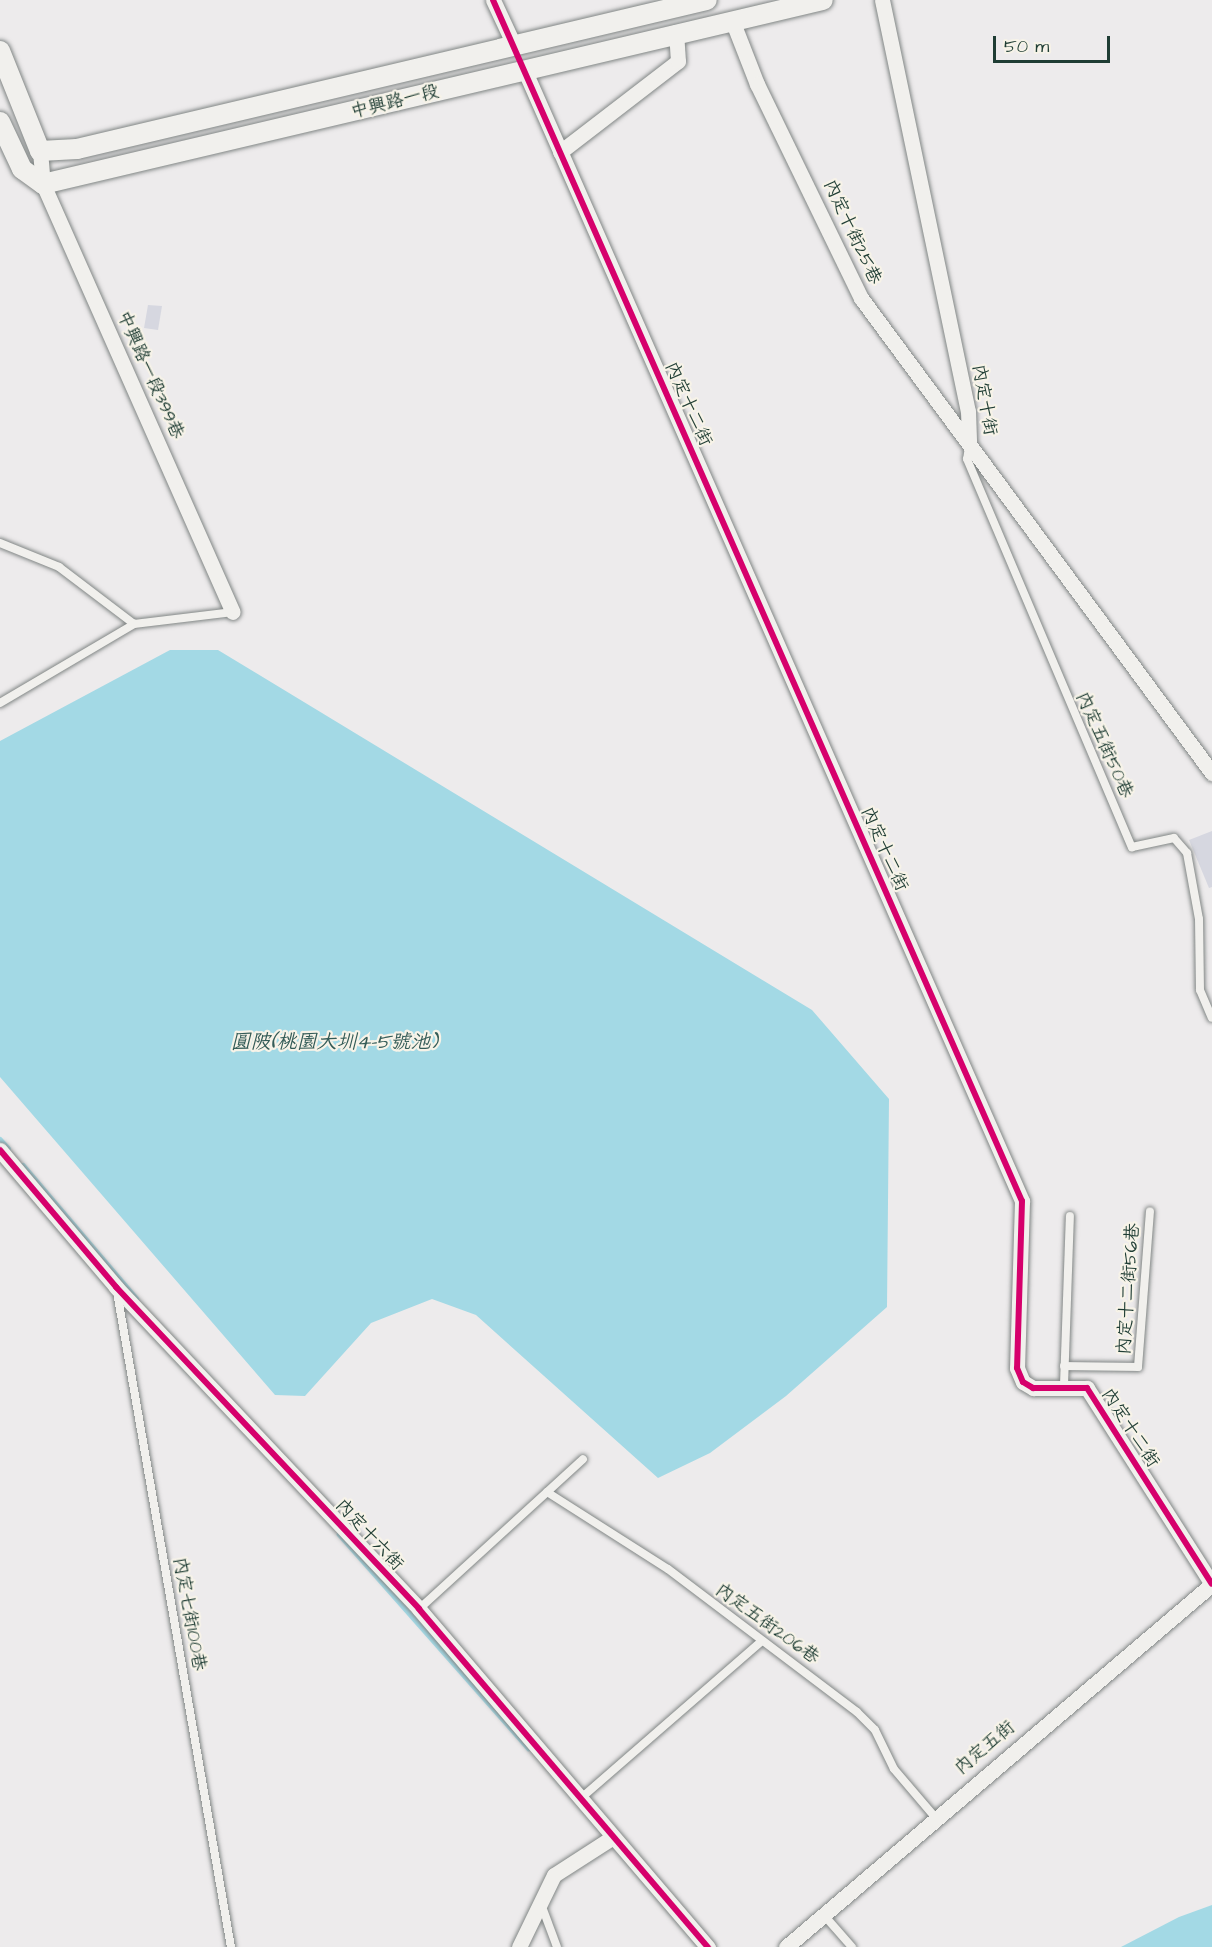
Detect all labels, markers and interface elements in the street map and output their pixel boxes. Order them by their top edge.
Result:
scale bar [996,24,1113,62]
text: 50 m [1004,34,1049,59]
street label: 中興路一段 [349,81,441,123]
street label: 內定十街25巷 [818,176,886,288]
street label: 中興路一段399巷 [112,308,188,442]
street label: 內定十二街 [660,358,716,450]
street label: 內定十街 [967,363,1001,437]
street label: 內定五街50巷 [1071,688,1137,802]
street label: 內定十二街 [856,803,912,895]
water label: 圓陂(桃園大圳4-5號池) [231,1030,437,1054]
street label: 內定十二街56巷 [1114,1222,1144,1356]
street label: 內定十二街 [1096,1384,1164,1472]
street label: 內定十六街 [330,1495,408,1575]
street label: 內定七街100巷 [168,1555,210,1673]
street label: 內定五街206巷 [711,1579,823,1669]
street label: 內定五街 [950,1717,1020,1779]

